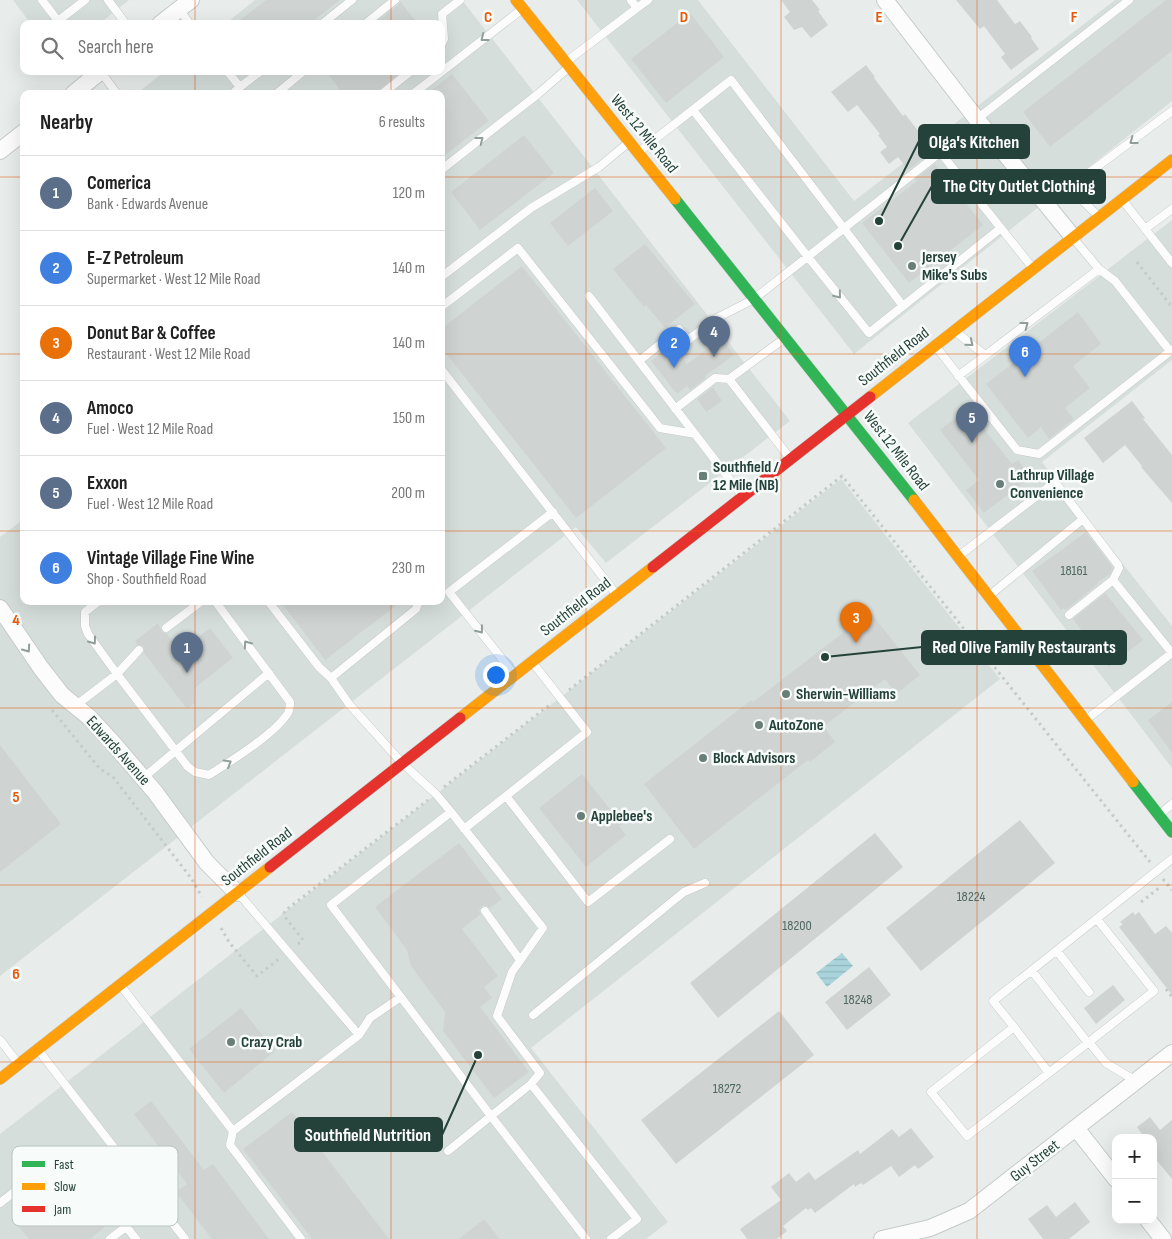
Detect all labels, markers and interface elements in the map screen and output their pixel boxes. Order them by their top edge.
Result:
text: C [484,8,492,27]
text: D [680,8,688,27]
text: E [876,8,883,27]
text: F [1071,8,1078,27]
search box [20,20,445,75]
one-way arrow [481,33,490,41]
icon: search [38,34,66,62]
text: Search here [78,36,154,59]
street label: West 12 Mile Road [606,91,682,177]
text: Nearby [40,110,93,135]
text: 6 results [379,113,425,132]
callout: Olga's Kitchen [919,125,1029,158]
text: Olga's Kitchen [929,132,1019,153]
one-way arrow [1130,136,1139,144]
one-way arrow [474,137,484,146]
callout: The City Outlet Clothing [932,170,1105,203]
text: Comerica [87,172,151,195]
text: The City Outlet Clothing [943,176,1096,197]
text: 1 [53,184,59,203]
text: 120 m [393,184,425,203]
text: Bank · Edwards Avenue [87,195,208,214]
text: E-Z Petroleum [87,247,184,270]
place label: Jersey Mike's Subs [921,248,987,285]
text: 2 [52,259,60,278]
text: 140 m [393,259,425,278]
marker: Jersey Mike's Subs [906,260,918,272]
text: Supermarket · West 12 Mile Road [87,270,260,289]
one-way arrow [833,289,841,298]
pin: 4 [698,316,730,357]
text: Donut Bar & Coffee [87,322,216,345]
one-way arrow [1019,322,1029,331]
street label: Southfield Road [855,324,933,390]
pin: 2 [658,327,690,368]
text: 3 [52,334,60,353]
text: 140 m [393,334,425,353]
pin: 6 [1009,336,1041,377]
one-way arrow [964,337,973,345]
text: Restaurant · West 12 Mile Road [87,345,250,364]
text: Amoco [87,397,133,420]
pin: 5 [956,402,988,443]
street label: West 12 Mile Road [859,407,933,495]
text: 4 [52,409,60,428]
text: 150 m [393,409,425,428]
text: Fuel · West 12 Mile Road [87,420,213,439]
place label: Southfield / 12 Mile (NB) [713,458,780,495]
place label: Lathrup Village Convenience [1010,466,1094,503]
marker: Southfield / 12 Mile (NB) [697,470,709,482]
text: Exxon [87,472,128,495]
marker: Lathrup Village Convenience [994,478,1006,490]
text: 5 [52,484,60,503]
text: 200 m [391,484,425,503]
text: Fuel · West 12 Mile Road [87,495,213,514]
text: Vintage Village Fine Wine [87,547,254,570]
text: 6 [52,559,60,578]
text: 230 m [392,559,425,578]
house number: 18161 [1061,562,1088,579]
text: Shop · Southfield Road [87,570,206,589]
street label: Southfield Road [537,574,615,640]
pin: 3 [840,602,872,643]
text: 4 [12,611,20,630]
one-way arrow [474,624,483,634]
callout: Red Olive Family Restaurants [922,631,1126,664]
pin: 1 [171,632,203,673]
one-way arrow [87,635,96,645]
text: Red Olive Family Restaurants [932,637,1116,658]
one-way arrow [244,640,253,650]
one-way arrow [21,643,30,652]
your location [483,662,509,688]
place label: Sherwin-Williams [796,685,896,704]
marker: Sherwin-Williams [780,688,792,700]
street label: Edwards Avenue [82,712,154,790]
place label: AutoZone [768,716,824,735]
marker: AutoZone [753,719,765,731]
place label: Block Advisors [713,749,795,768]
marker: Block Advisors [697,752,709,764]
one-way arrow [222,760,231,770]
text: 5 [12,788,20,807]
place label: Applebee's [590,807,652,826]
marker: Applebee's [575,810,587,822]
street label: Southfield Road [218,824,296,890]
house number: 18224 [957,888,985,905]
house number: 18200 [782,917,812,934]
text: 6 [12,965,20,984]
house number: 18248 [844,991,872,1008]
place label: Crazy Crab [241,1033,302,1052]
marker: Crazy Crab [225,1036,237,1048]
house number: 18272 [713,1080,741,1097]
callout: Southfield Nutrition [295,1118,442,1151]
text: Southfield Nutrition [305,1125,431,1146]
map controls [1112,1134,1157,1224]
button: + [1112,1134,1157,1179]
street label: Guy Street [1007,1136,1063,1186]
legend [12,1146,178,1226]
text: Fast [54,1156,74,1173]
text: Slow [54,1178,76,1195]
button: − [1112,1179,1157,1224]
text: Jam [53,1201,71,1218]

